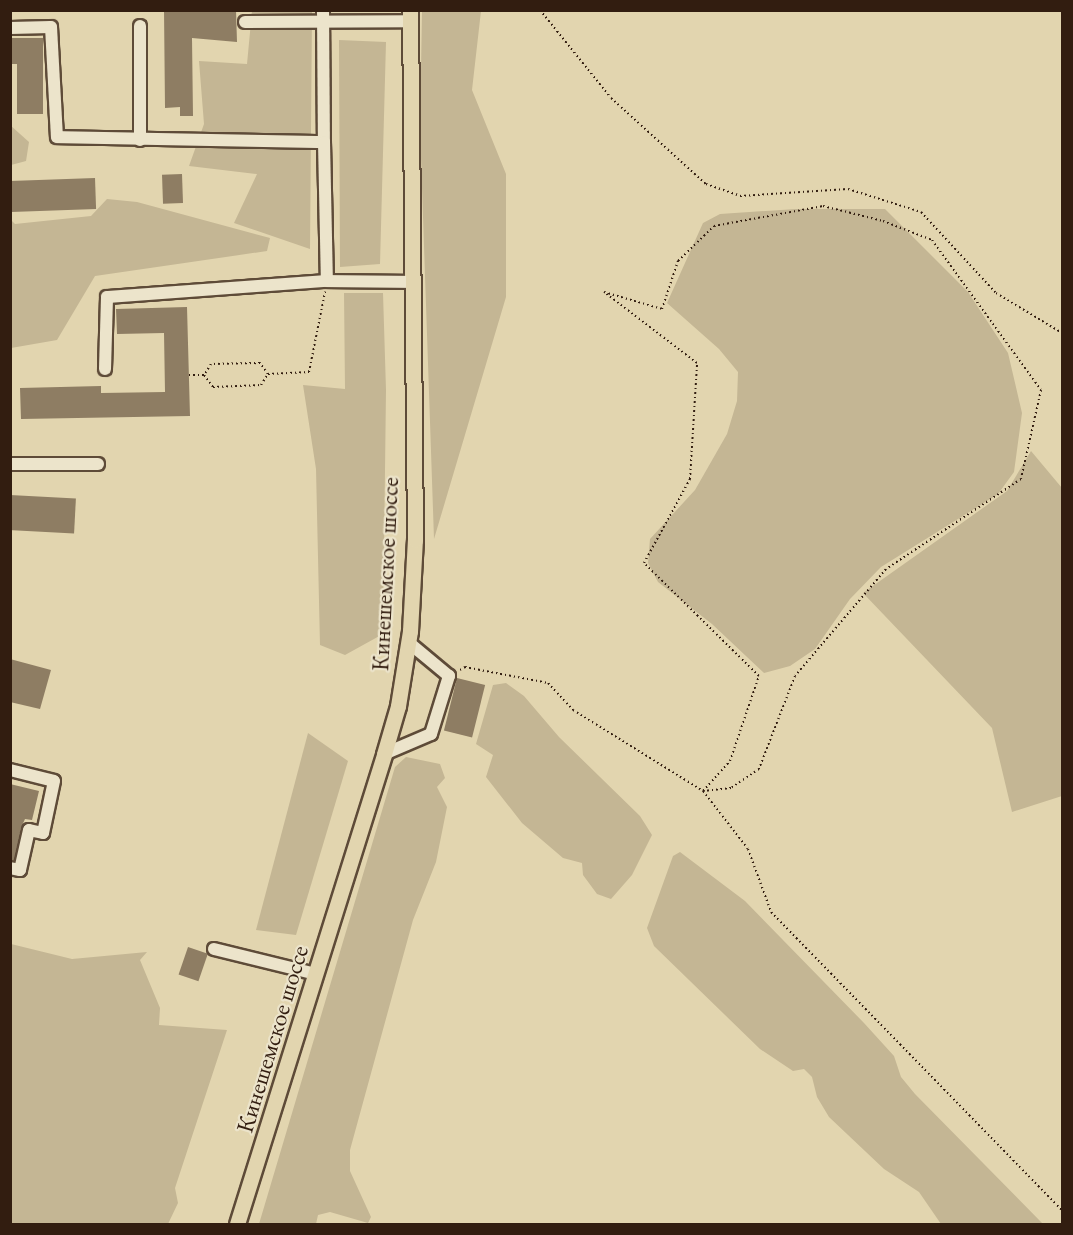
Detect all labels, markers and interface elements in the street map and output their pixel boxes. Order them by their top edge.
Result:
street label: Кинешемское шоссе [366,476,404,672]
street label: Кинешемское шоссе [230,942,314,1136]

